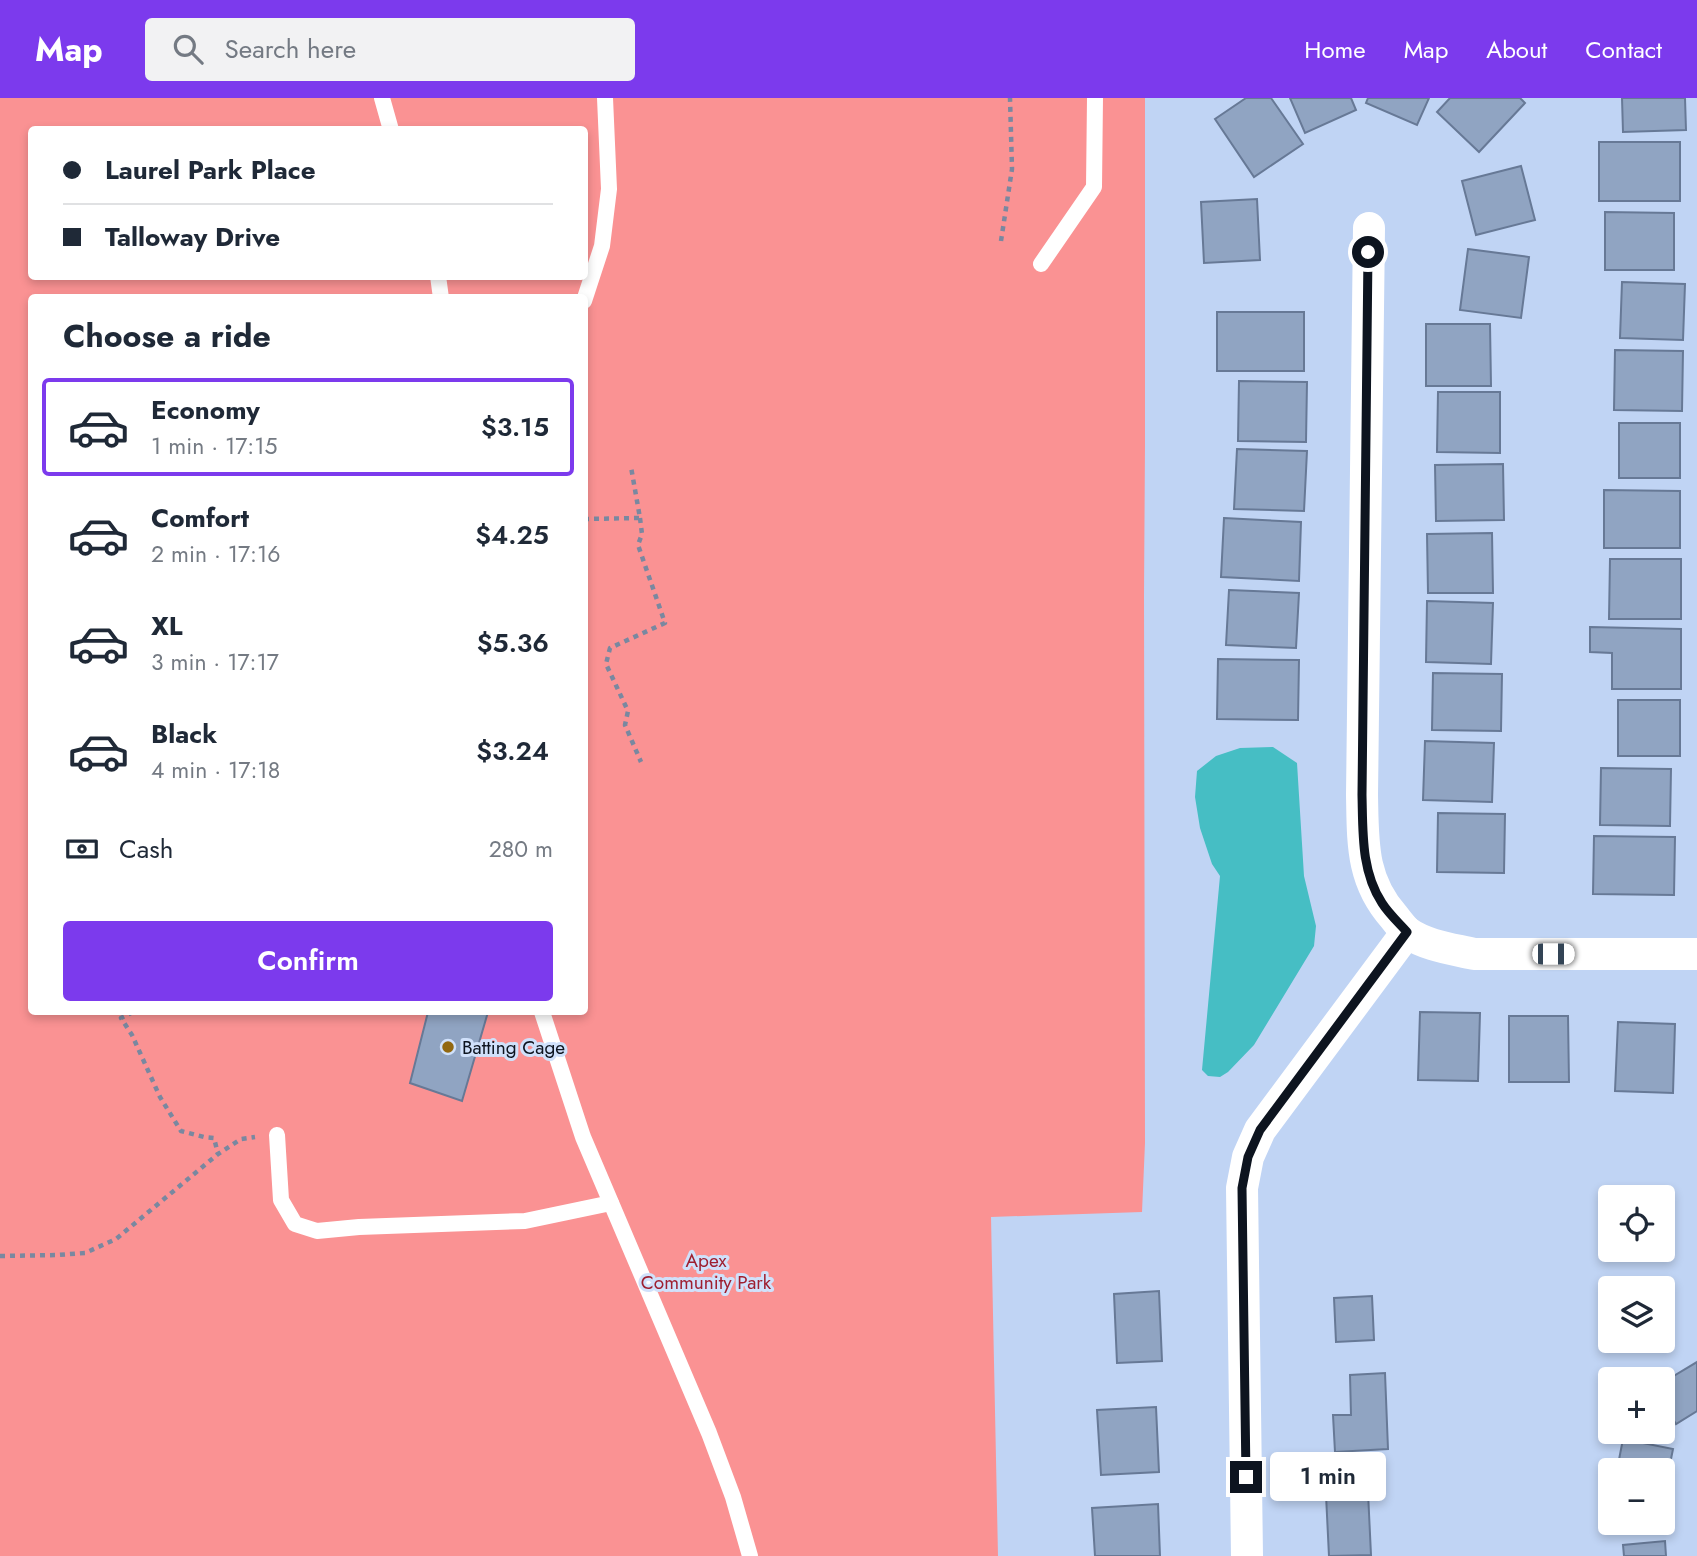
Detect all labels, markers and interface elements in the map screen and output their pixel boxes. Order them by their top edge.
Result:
search box [145,18,635,81]
text: Map [35,26,103,73]
icon: search [169,30,207,68]
text: Search here [225,30,356,68]
text: Home [1304,32,1366,67]
text: Map [1404,32,1448,67]
text: About [1486,32,1547,67]
text: Contact [1585,32,1662,67]
text: Laurel Park Place [105,151,316,189]
text: Talloway Drive [105,218,280,256]
route start [1352,236,1384,268]
text: Choose a ride [63,313,271,359]
text: Economy [151,391,260,429]
icon: car [67,396,130,459]
text: $3.15 [481,408,549,446]
text: 1 min · 17:15 [151,429,278,463]
text: Comfort [151,499,249,537]
icon: car [67,504,130,567]
text: $4.25 [475,516,549,554]
text: 2 min · 17:16 [151,537,281,571]
text: XL [151,607,183,645]
icon: car [67,612,130,675]
text: $5.36 [477,624,549,662]
text: 3 min · 17:17 [151,645,279,679]
text: Black [151,715,217,753]
icon: car [67,720,130,783]
text: $3.24 [476,732,549,770]
text: 4 min · 17:18 [151,753,280,787]
icon: cash [63,830,101,868]
text: Cash [119,830,173,868]
text: 280 m [489,832,553,866]
button: Confirm [63,921,553,1001]
car [1533,944,1575,965]
place label: Batting Cage [462,1034,565,1061]
marker: Batting Cage [440,1039,456,1055]
map controls [1598,1185,1675,1535]
button: locate [1598,1185,1675,1262]
park label: Apex Community Park [641,1247,772,1296]
button: layers [1598,1276,1675,1353]
button: + [1598,1367,1675,1444]
callout: 1 min [1270,1452,1386,1502]
button: − [1598,1458,1675,1535]
text: 1 min [1300,1459,1356,1493]
route end [1230,1461,1262,1493]

